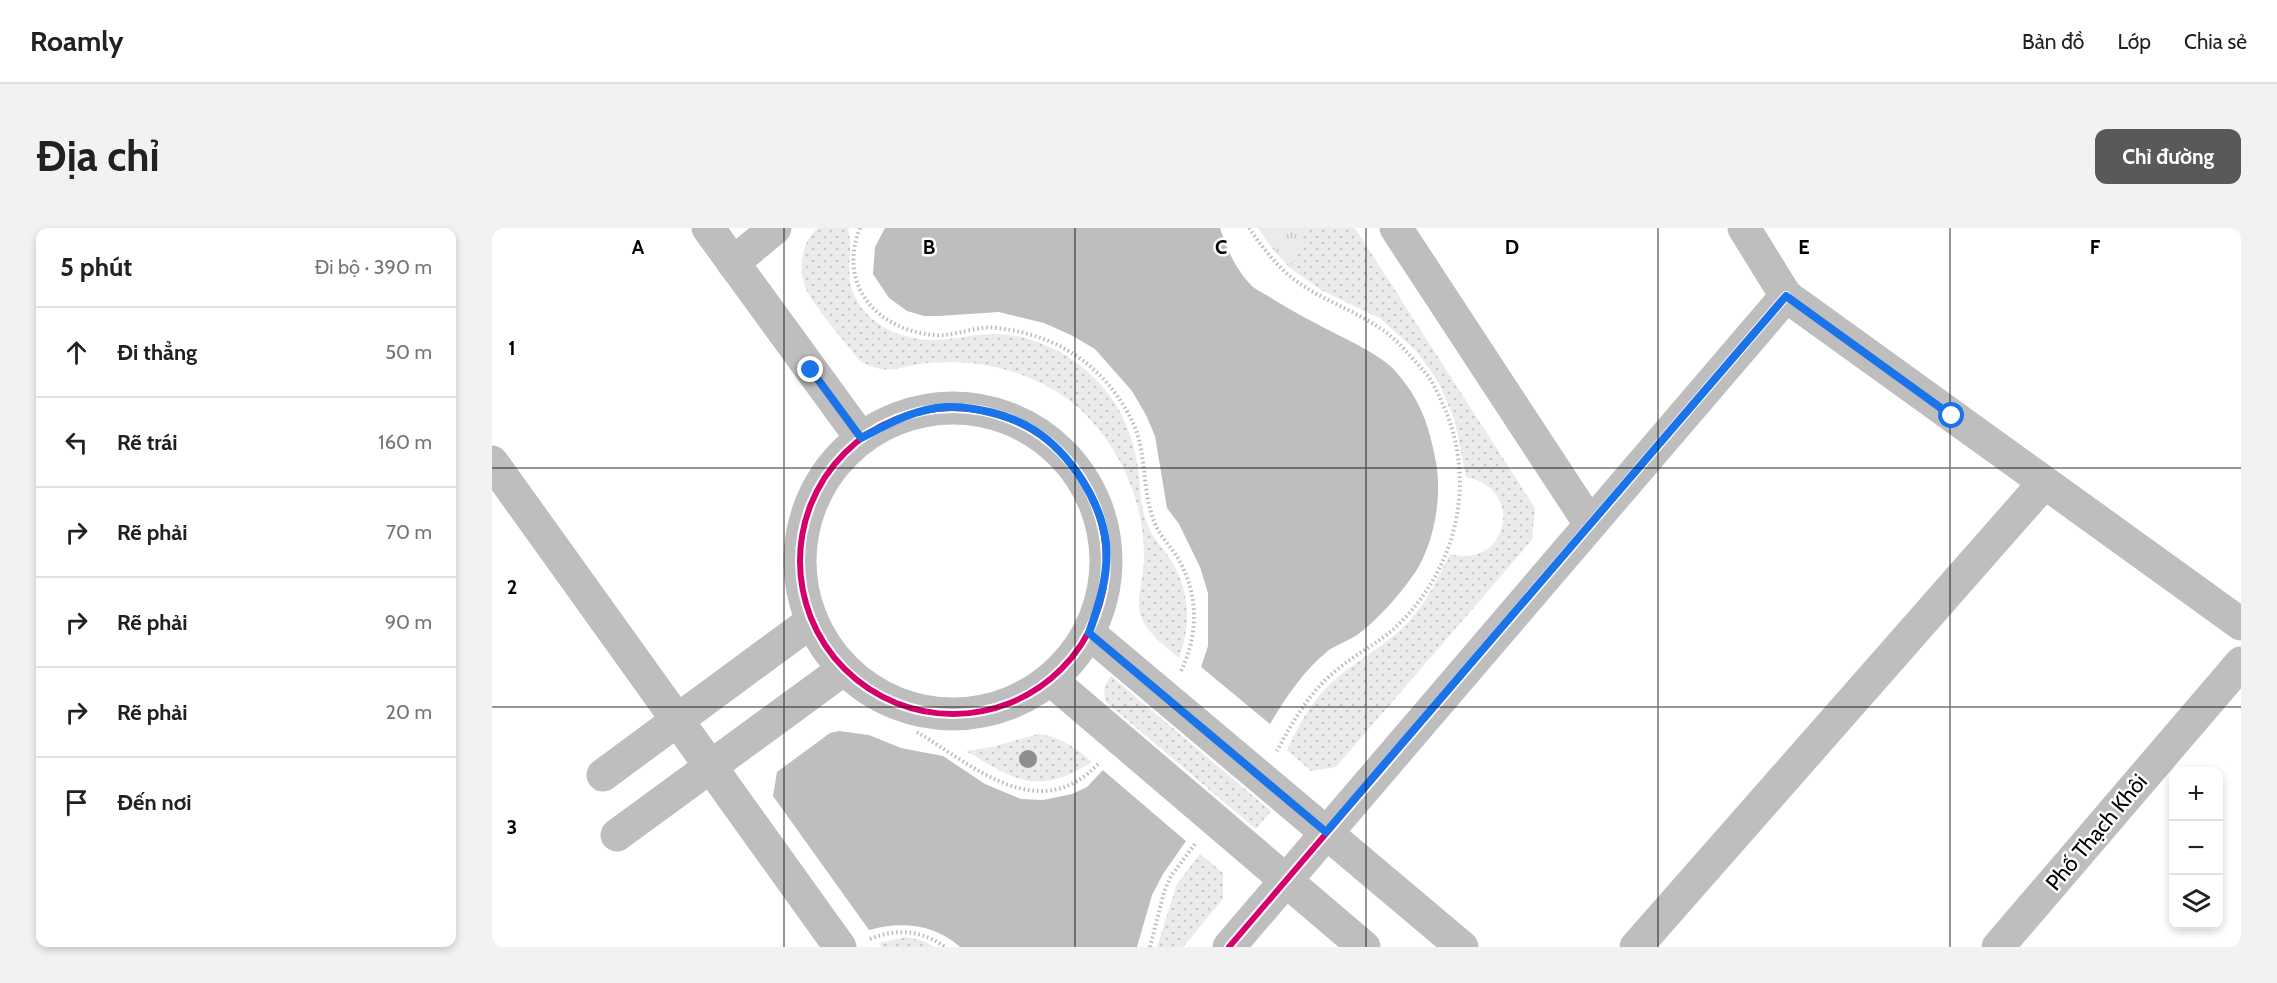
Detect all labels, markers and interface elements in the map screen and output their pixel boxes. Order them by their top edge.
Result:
text: Roamly [30,24,124,58]
text: Bản đồ [2022,29,2084,54]
text: Lớp [2117,29,2151,54]
text: Chia sẻ [2184,29,2247,54]
button: Chỉ đường [2095,129,2241,184]
text: Địa chỉ [36,130,159,182]
text: A [632,235,645,259]
text: B [923,235,935,259]
text: C [1215,235,1227,259]
text: D [1505,235,1519,259]
text: E [1798,235,1810,259]
text: F [2090,235,2101,259]
text: 5 phút [60,251,132,283]
text: Đi bộ · 390 m [315,255,432,279]
icon: ahead [60,336,93,369]
text: 1 [508,336,516,360]
text: Đi thẳng [117,339,197,366]
text: 50 m [385,340,432,364]
route end [797,356,823,382]
route start [1938,402,1964,428]
icon: left [60,426,93,459]
text: Rẽ trái [117,429,178,456]
text: 160 m [378,430,432,454]
icon: right [60,516,93,549]
text: Rẽ phải [117,519,188,546]
text: 70 m [386,520,432,544]
text: 2 [507,575,517,599]
icon: right [60,606,93,639]
text: Rẽ phải [117,609,188,636]
text: 90 m [385,610,432,634]
icon: right [60,696,93,729]
text: Rẽ phải [117,699,188,726]
text: 20 m [386,700,432,724]
map controls [2169,767,2223,929]
button: + [2169,767,2223,821]
street label: Phố Thạch Khôi [2040,769,2153,896]
icon: arrive [60,786,93,819]
text: Đến nơi [117,789,191,816]
text: 3 [507,815,517,839]
button: − [2169,821,2223,875]
button: layers [2169,875,2223,929]

